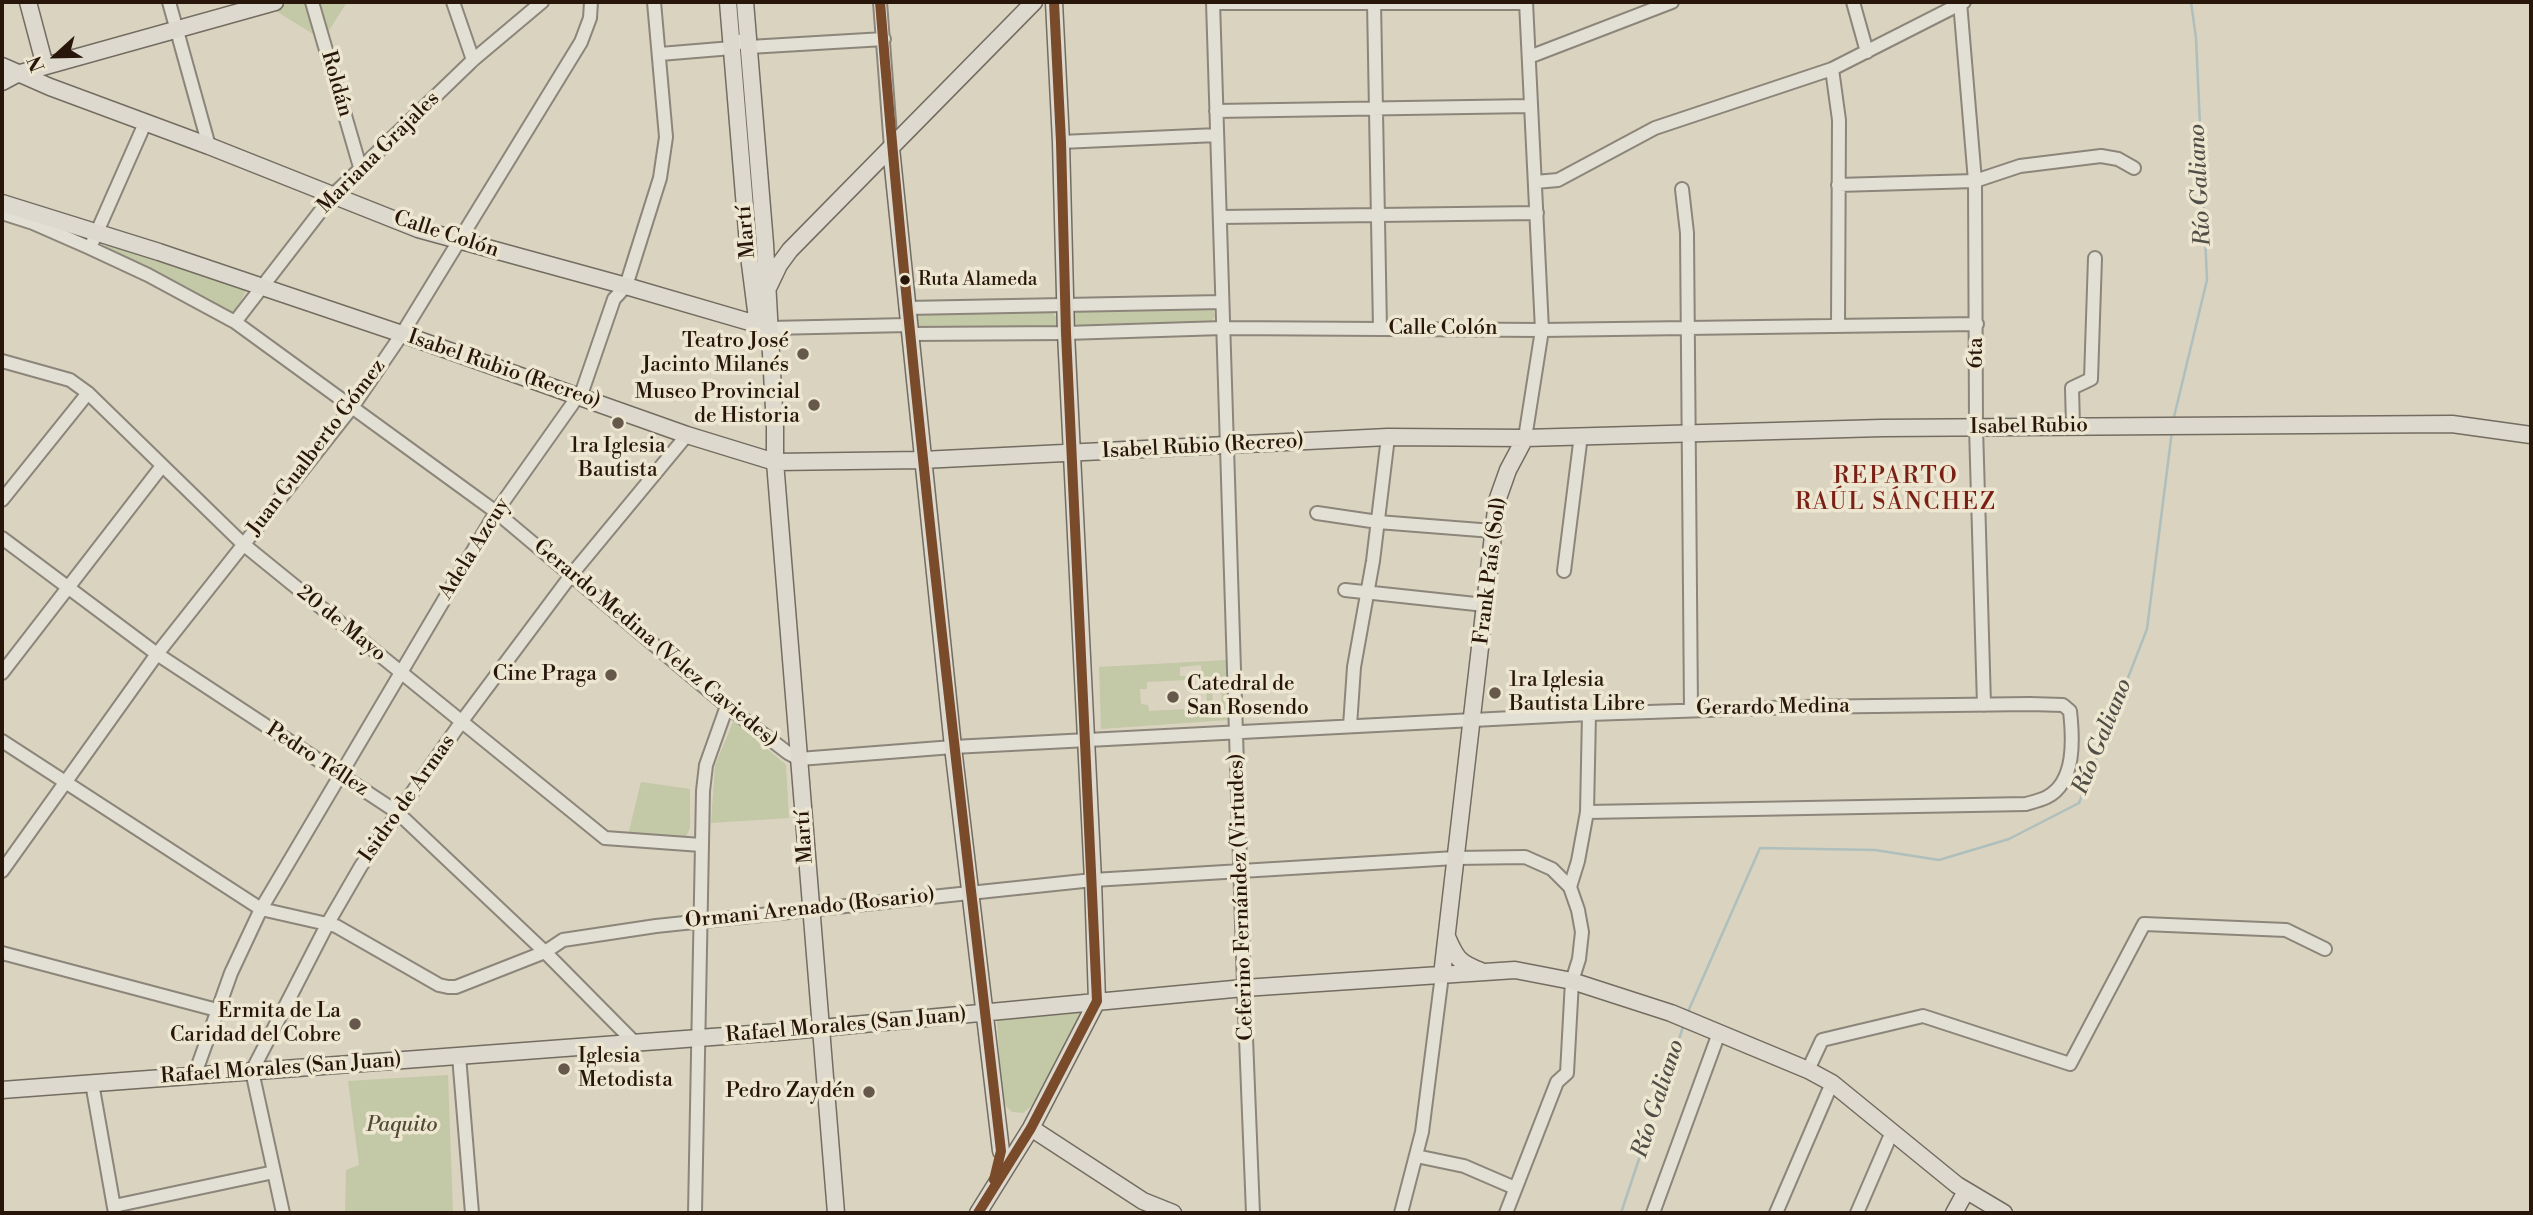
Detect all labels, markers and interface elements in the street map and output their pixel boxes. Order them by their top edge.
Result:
north arrow [21,21,91,91]
street label: Roldán [315,48,357,120]
text: N [23,52,50,75]
street label: Mariana Grajales [313,87,445,219]
water label: Río Galiano [2184,123,2218,247]
street label: Martí [732,204,762,260]
street label: Calle Colón [390,206,502,264]
place label: Ruta Alameda [918,269,1037,291]
marker: Ruta Alameda [898,273,912,287]
street label: Calle Colón [1388,316,1498,342]
street label: Isabel Rubio (Recreo) [404,325,604,415]
place label: Teatro José Jacinto Milanés [641,329,789,379]
street label: 6ta [1964,337,1990,369]
marker: Teatro José Jacinto Milanés [795,346,811,362]
street label: Juan Gualberto Gómez [242,355,392,541]
place label: Museo Provincial de Historia [635,380,800,430]
marker: Museo Provincial de Historia [806,397,822,413]
street label: Isabel Rubio [1970,413,2088,441]
marker: 1ra Iglesia Bautista [610,415,626,431]
street label: Isabel Rubio (Recreo) [1101,429,1305,465]
place label: 1ra Iglesia Bautista [570,434,666,484]
district label: REPARTO RAÚL SÁNCHEZ [1797,463,1995,517]
street label: Adela Azcuy [434,494,516,604]
street label: Frank País (Sol) [1469,496,1513,646]
street label: Gerardo Medina (Velez Caviedes) [528,534,782,754]
street label: 20 de Mayo [291,580,391,668]
place label: Cine Praga [493,662,597,688]
marker: Cine Praga [603,667,619,683]
place label: 1ra Iglesia Bautista Libre [1509,668,1645,718]
place label: Catedral de San Rosendo [1187,672,1309,722]
water label: Río Galiano [2067,675,2139,799]
marker: 1ra Iglesia Bautista Libre [1487,685,1503,701]
marker: Catedral de San Rosendo [1165,689,1181,705]
street label: Gerardo Medina [1696,694,1850,722]
street label: Pedro Téllez [261,718,373,802]
street label: Isidro de Armas [355,730,461,868]
street label: Ceferino Fernández (Virtudes) [1224,753,1260,1041]
street label: Martí [791,810,819,864]
street label: Ormani Arenado (Rosario) [684,883,936,935]
place label: Ermita de La Caridad del Cobre [170,999,341,1049]
street label: Rafael Morales (San Juan) [724,1003,968,1049]
marker: Ermita de La Caridad del Cobre [347,1016,363,1032]
water label: Río Galiano [1627,1037,1691,1161]
place label: Iglesia Metodista [578,1044,673,1094]
street label: Rafael Morales (San Juan) [159,1048,403,1090]
marker: Iglesia Metodista [556,1061,572,1077]
place label: Pedro Zaydén [725,1079,855,1105]
marker: Pedro Zaydén [861,1084,877,1100]
park label: Paquito [366,1113,438,1139]

